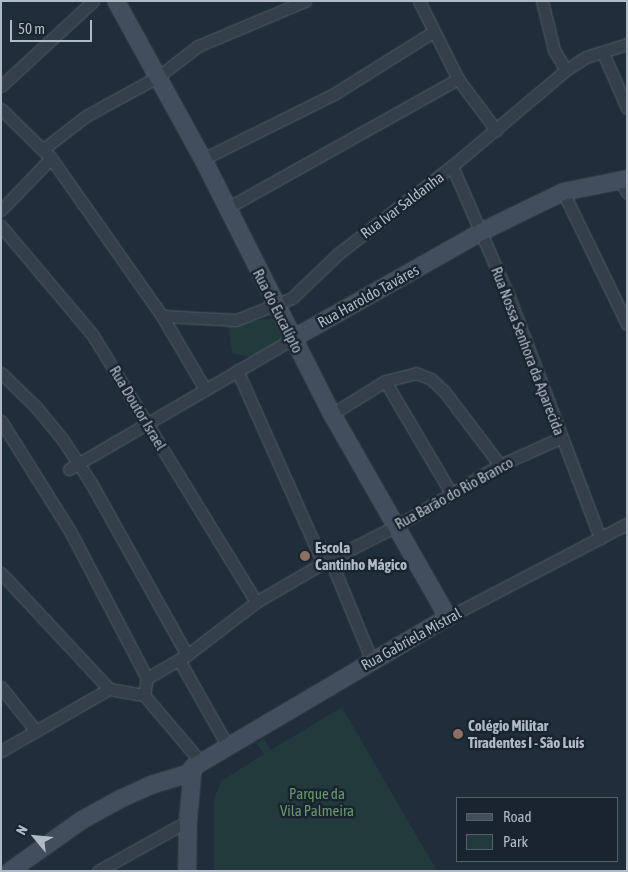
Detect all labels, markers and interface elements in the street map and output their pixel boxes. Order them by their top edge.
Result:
scale bar [12,10,95,42]
text: 50 m [18,20,45,37]
street label: Rua Ivar Saldanha [357,168,447,242]
street label: Rua Haroldo Taváres [314,261,422,331]
street label: Rua Nossa Senhora da Aparecida [488,264,568,438]
street label: Rua do Eucalípto [249,266,307,356]
street label: Rua Doutor Israel [106,363,170,453]
street label: Rua Barão do Rio Branco [392,453,516,533]
place label: Escola Cantinho Mágico [315,538,407,573]
marker: Escola Cantinho Mágico [299,550,311,562]
street label: Rua Gabriela Mistral [358,604,464,674]
place label: Colégio Militar Tiradentes I - São Luís [468,716,584,751]
marker: Colégio Militar Tiradentes I - São Luís [452,728,464,740]
park label: Parque da Vila Palmeira [280,784,354,819]
legend [456,797,618,862]
text: Road [503,808,532,825]
north arrow [10,812,60,862]
text: N [13,823,31,837]
text: Park [503,833,528,850]

